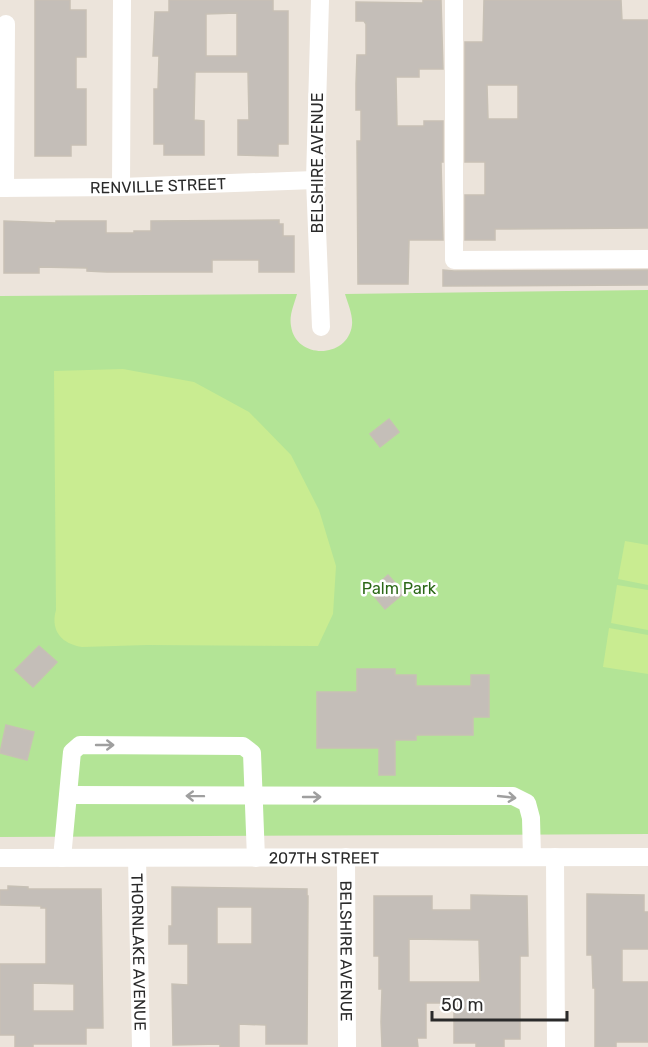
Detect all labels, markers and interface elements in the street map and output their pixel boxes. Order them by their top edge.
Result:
street label: BELSHIRE AVENUE [308,93,327,233]
street label: RENVILLE STREET [90,174,226,197]
park label: Palm Park [362,579,437,598]
one-way arrow [95,739,115,751]
one-way arrow [186,790,206,802]
one-way arrow [302,791,322,803]
one-way arrow [497,792,516,803]
street label: 207TH STREET [269,848,379,868]
street label: THORNLAKE AVENUE [127,873,150,1031]
street label: BELSHIRE AVENUE [336,880,356,1022]
scale bar [432,984,567,1022]
text: 50 m [441,994,484,1016]

